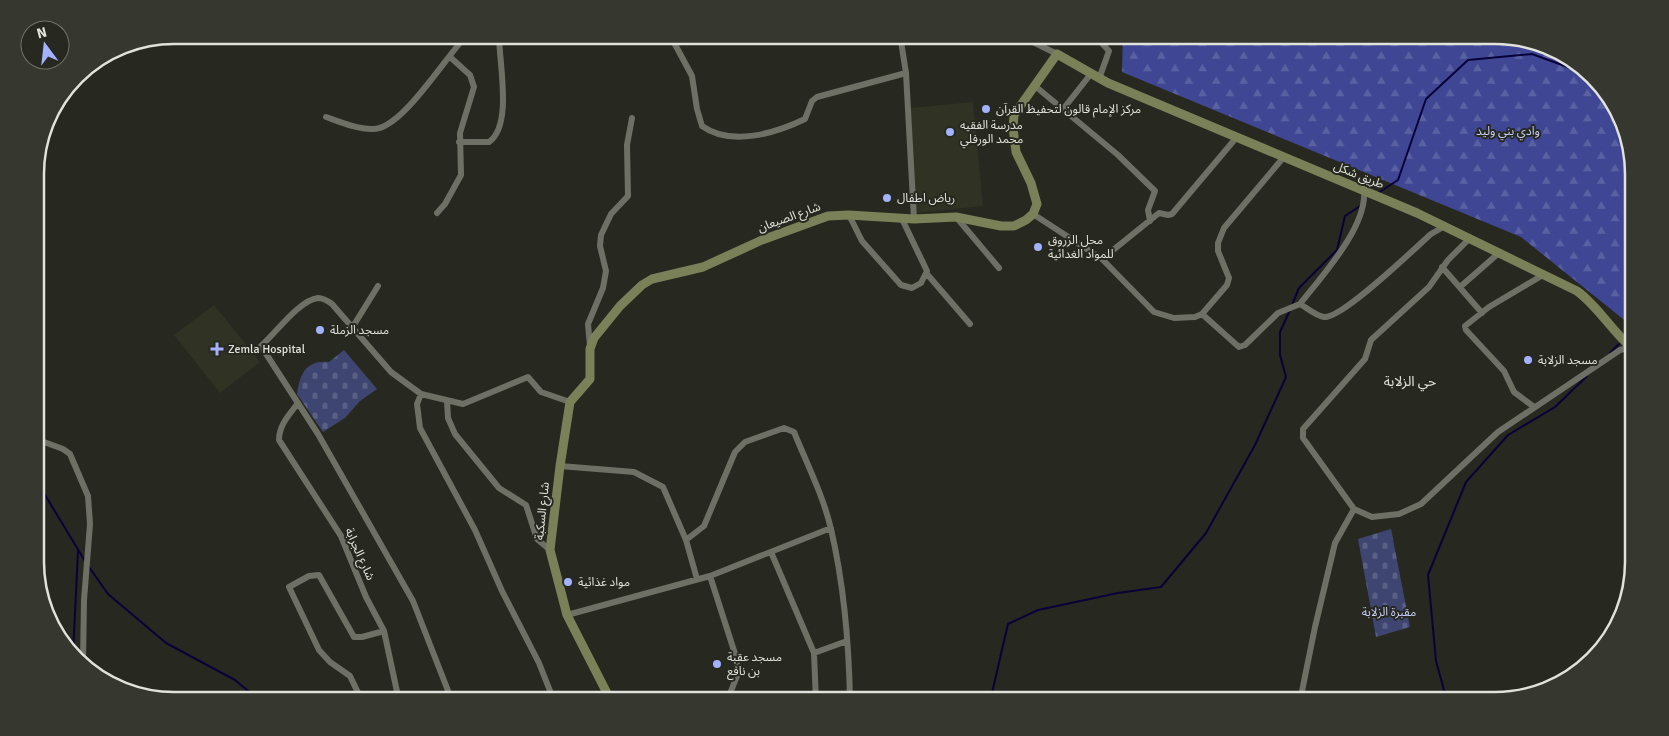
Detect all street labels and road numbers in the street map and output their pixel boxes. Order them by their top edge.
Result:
street label: طريق شكل [1332,159,1386,192]
street label: شارع الصيعان [756,199,823,237]
street label: شارع السكبة [532,481,554,541]
street label: شارع الجرابة [340,526,378,583]

